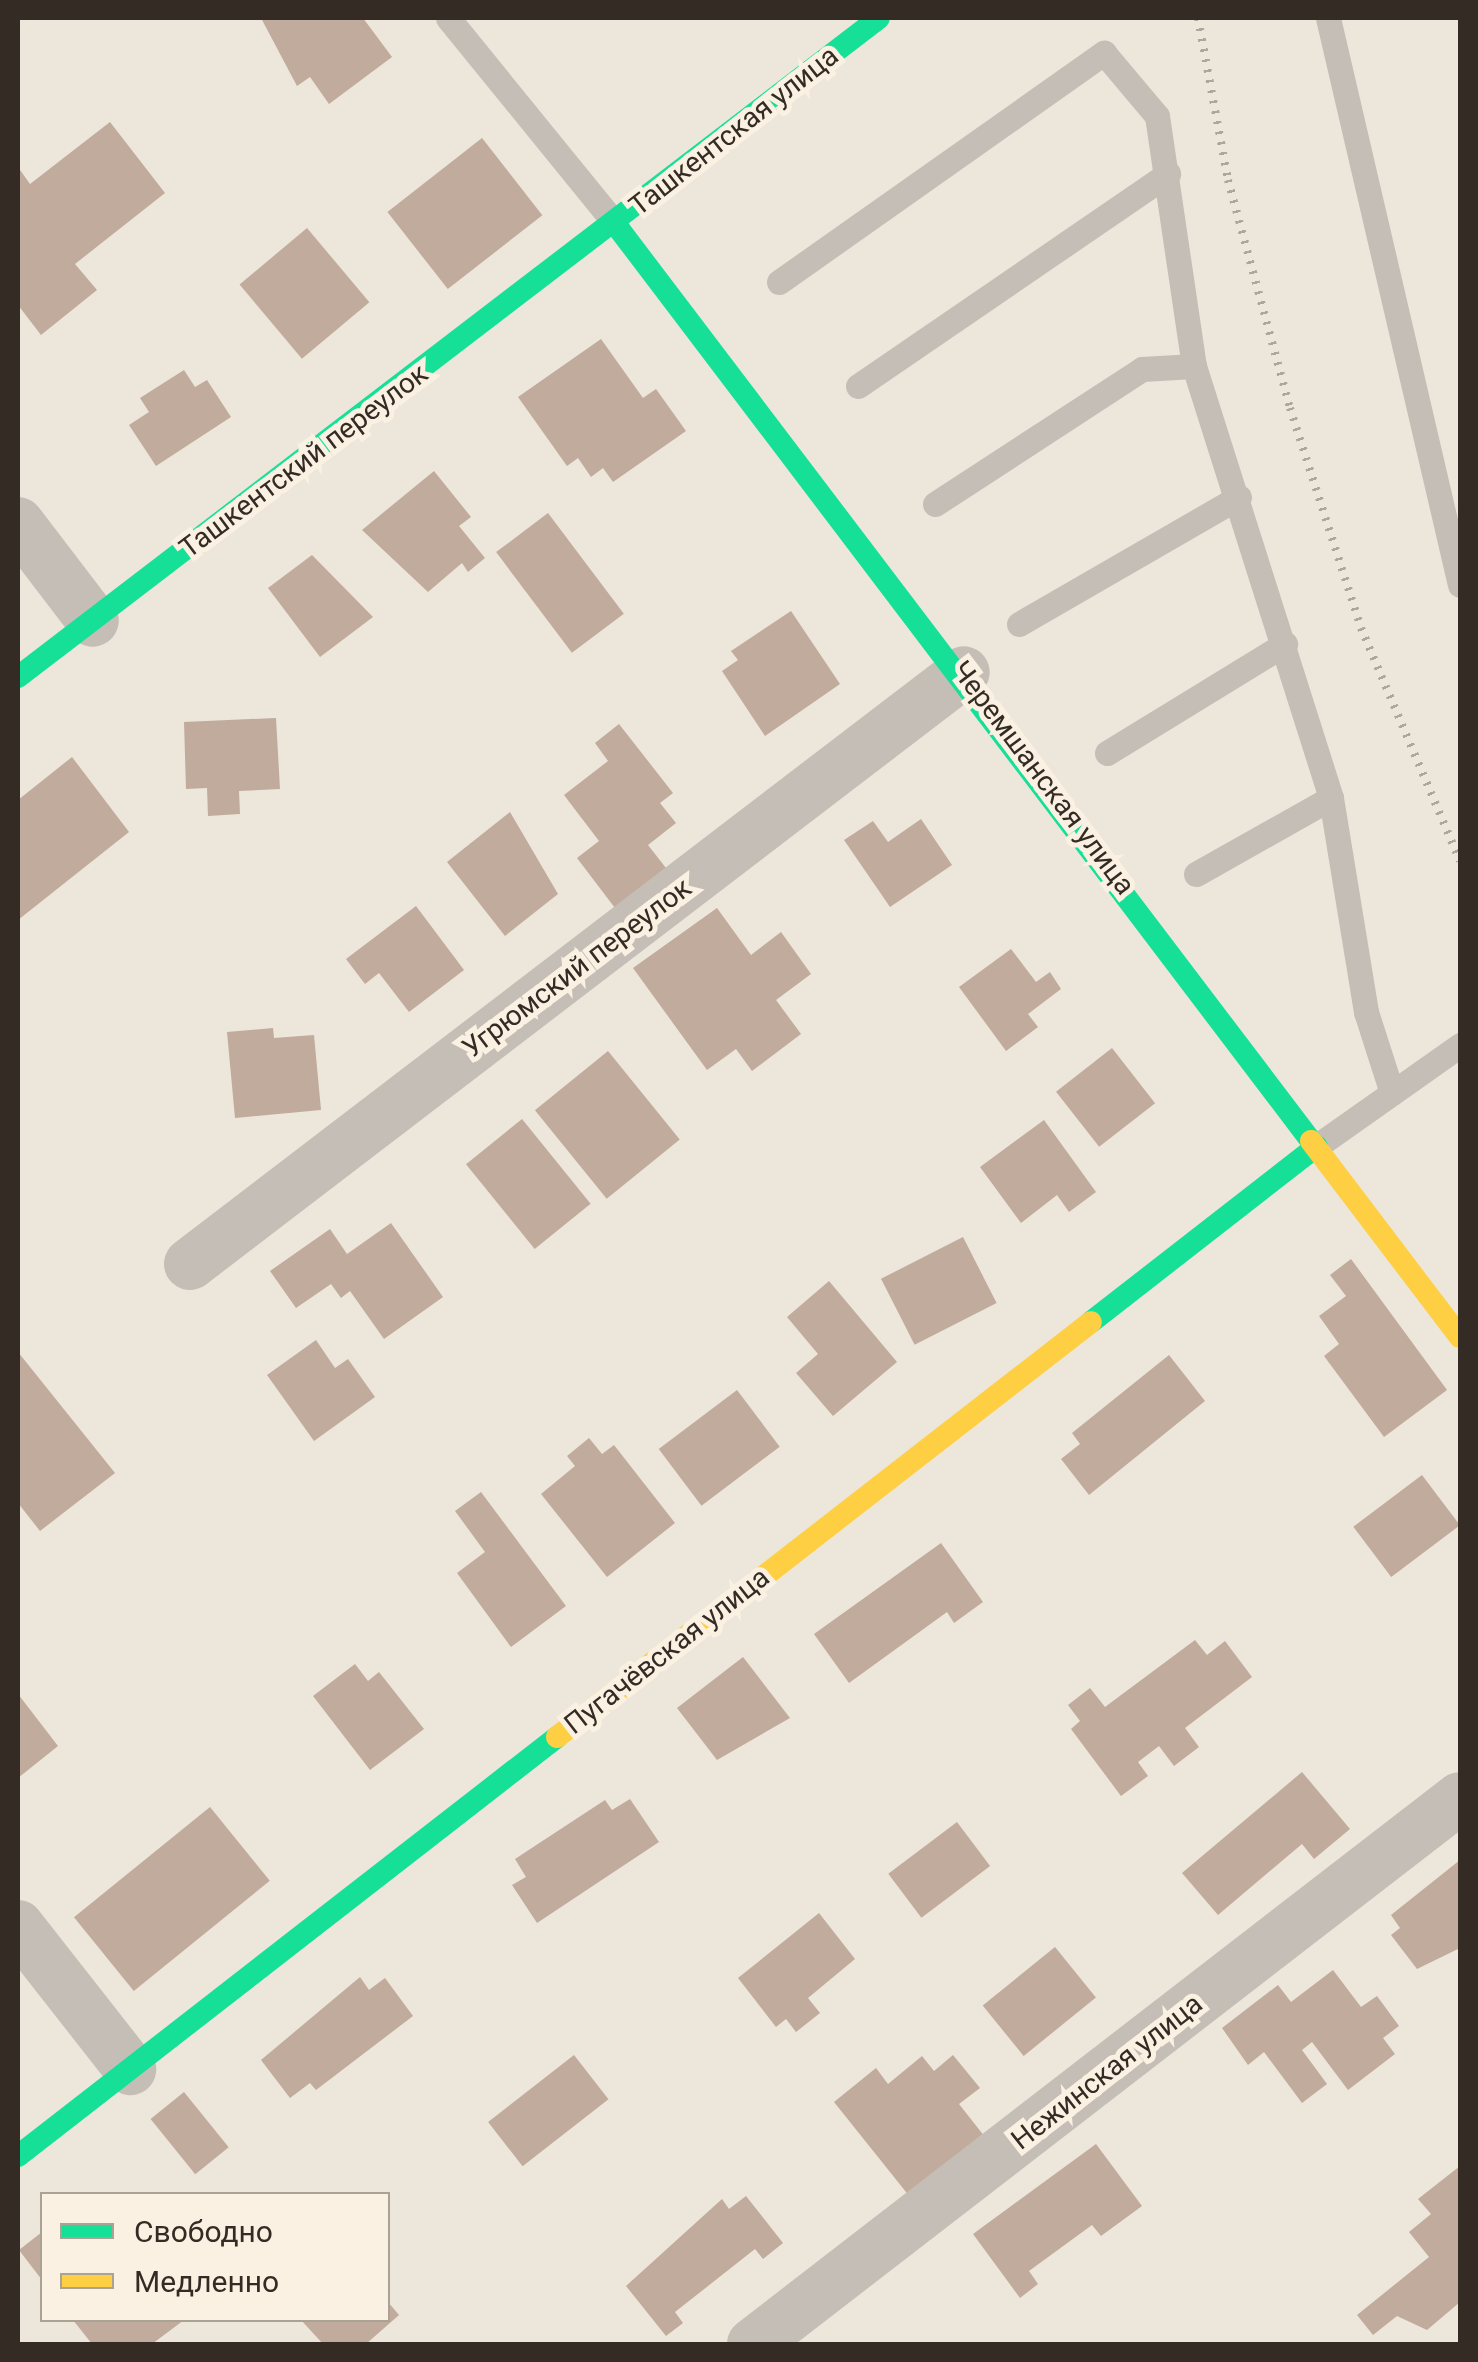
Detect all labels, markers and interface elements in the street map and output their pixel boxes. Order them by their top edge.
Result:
street label: Ташкентская улица [623,39,845,223]
street label: Ташкентский переулок [173,357,435,565]
street label: Черемшанская улица [944,655,1142,901]
street label: Угрюмский переулок [456,871,698,1065]
street label: Пугачёвская улица [558,1561,776,1741]
street label: Нежинская улица [1005,1987,1209,2157]
legend [40,2192,390,2322]
text: Свободно [134,2214,273,2249]
text: Медленно [134,2264,279,2299]

